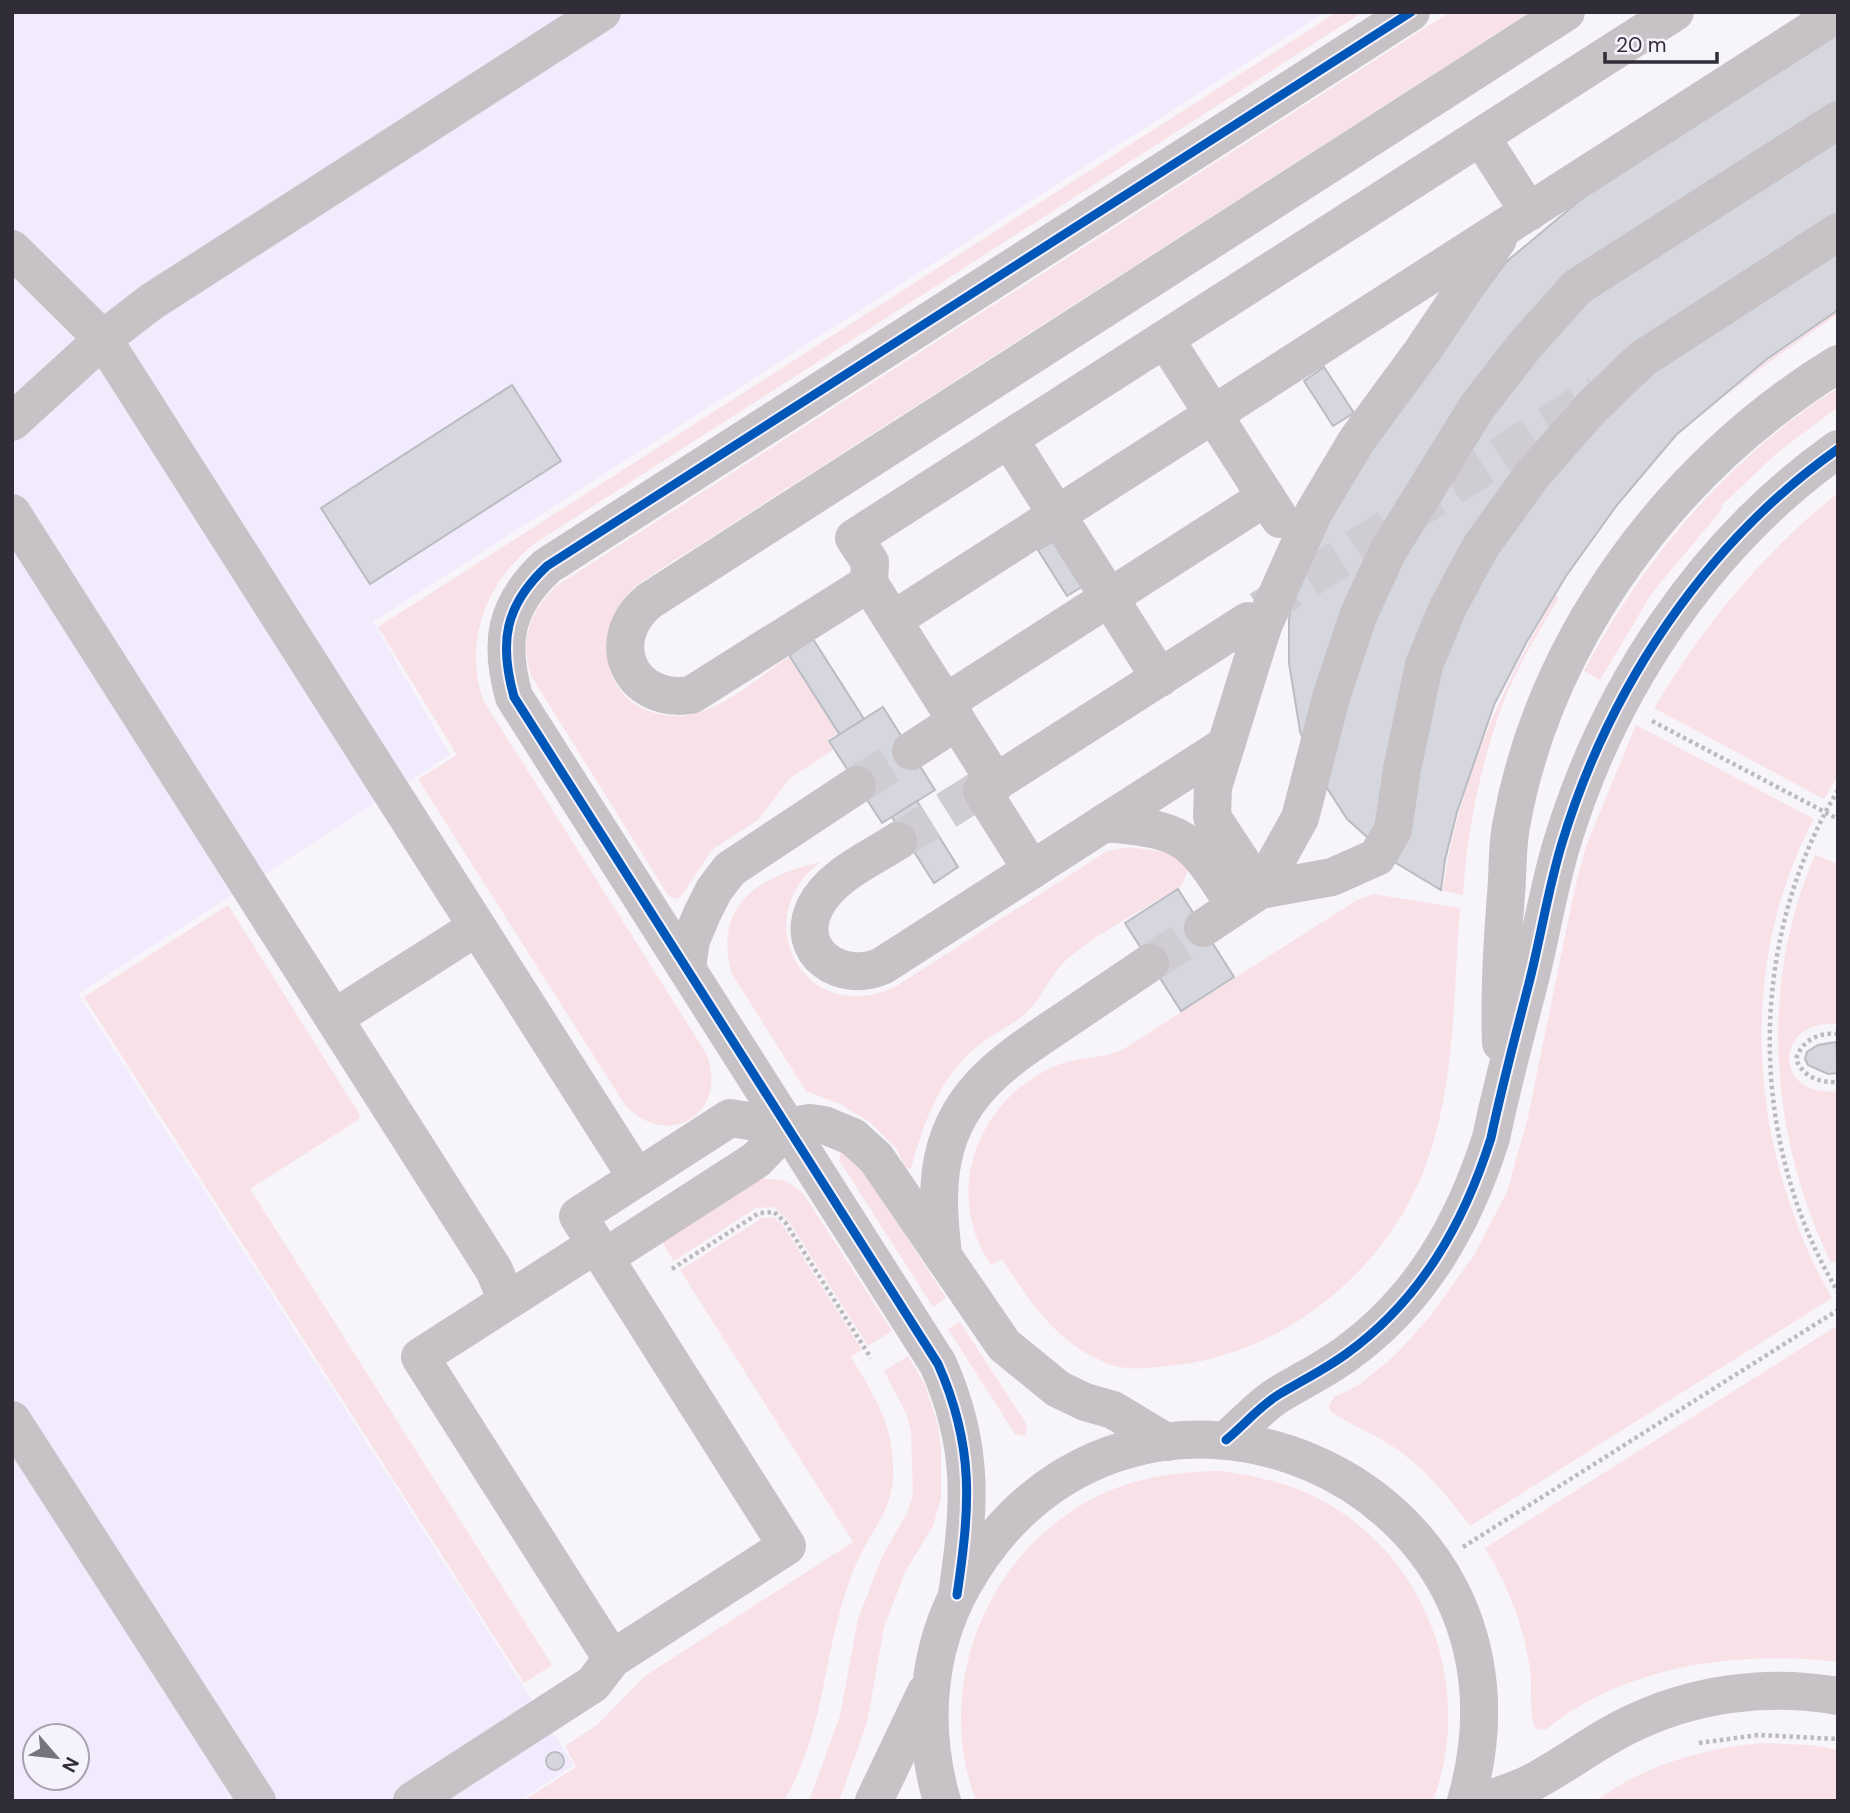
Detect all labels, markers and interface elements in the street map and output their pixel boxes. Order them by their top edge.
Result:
scale bar [1605,21,1717,65]
text: 20 m [1616,31,1667,59]
north arrow [21,1722,91,1792]
text: N [56,1753,85,1777]

